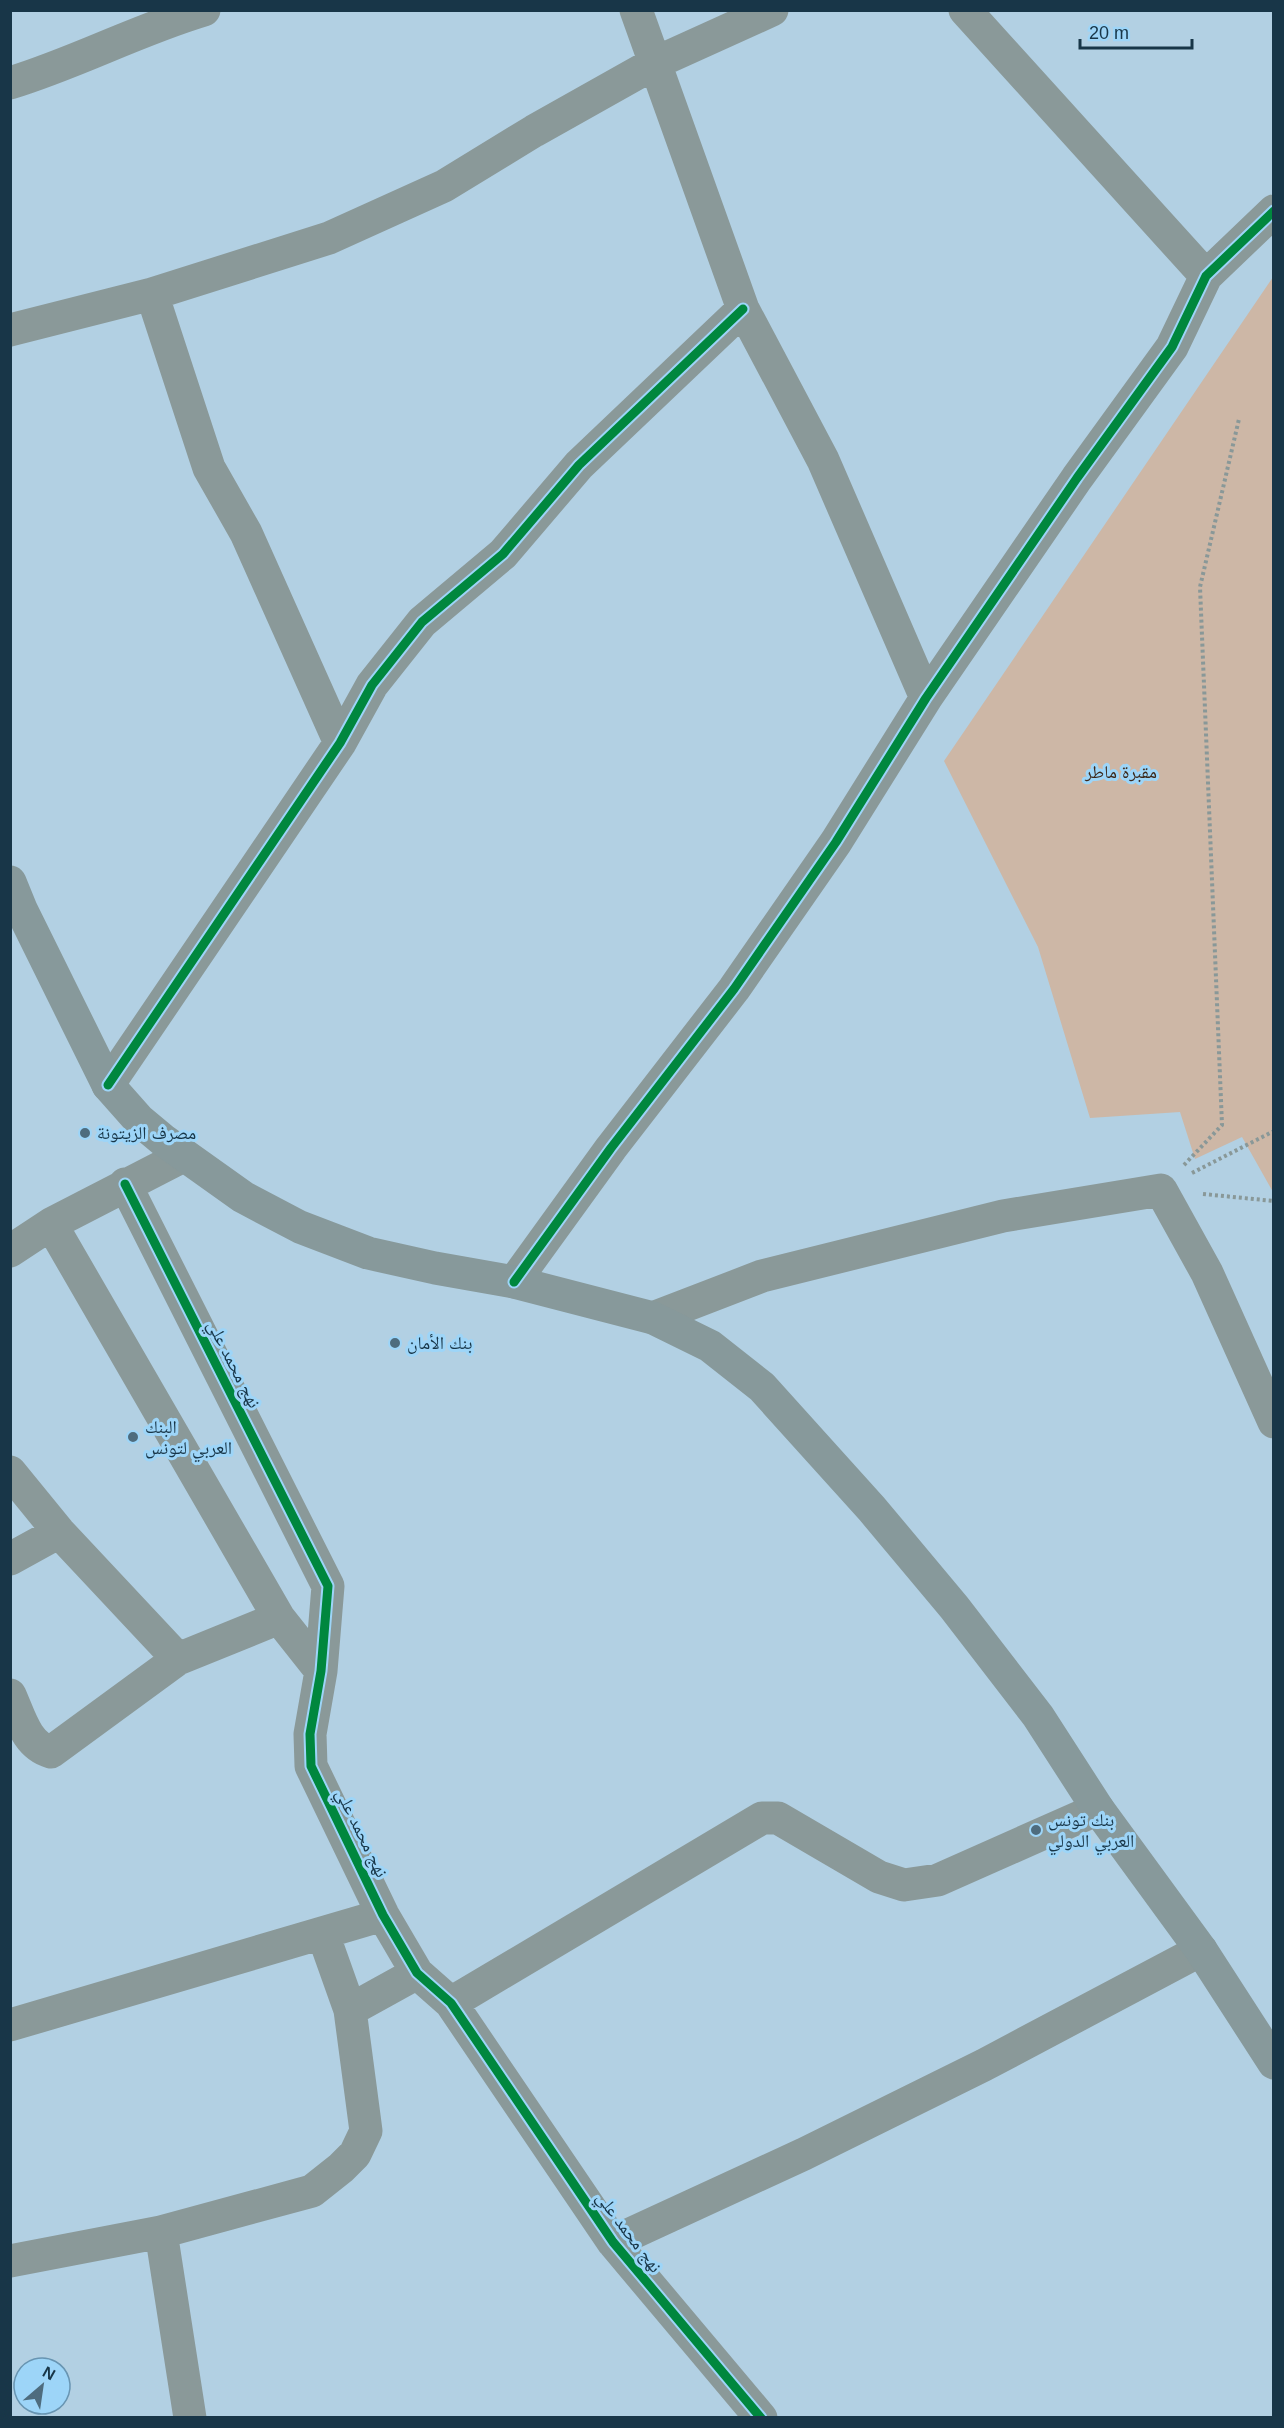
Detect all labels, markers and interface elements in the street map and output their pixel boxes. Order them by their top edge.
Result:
scale bar [1080,12,1192,50]
text: 20 m [1089,23,1129,43]
park label: مقبرة ماطر [1084,762,1157,783]
place label: مصرف الزيتونة [97,1123,196,1143]
marker: مصرف الزيتونة [78,1126,92,1140]
street label: نهج محمد علي [199,1317,265,1413]
place label: بنك الأمان [407,1333,472,1354]
marker: بنك الأمان [388,1336,402,1350]
place label: البنك العربي لتونس [145,1417,232,1463]
marker: البنك العربي لتونس [126,1430,140,1444]
street label: نهج محمد علي [328,1786,392,1882]
place label: بنك تونس العربي الدولي [1048,1810,1134,1856]
marker: بنك تونس العربي الدولي [1029,1823,1043,1837]
street label: نهج محمد علي [589,2188,666,2279]
north arrow [12,2356,72,2416]
text: N [40,2363,58,2384]

